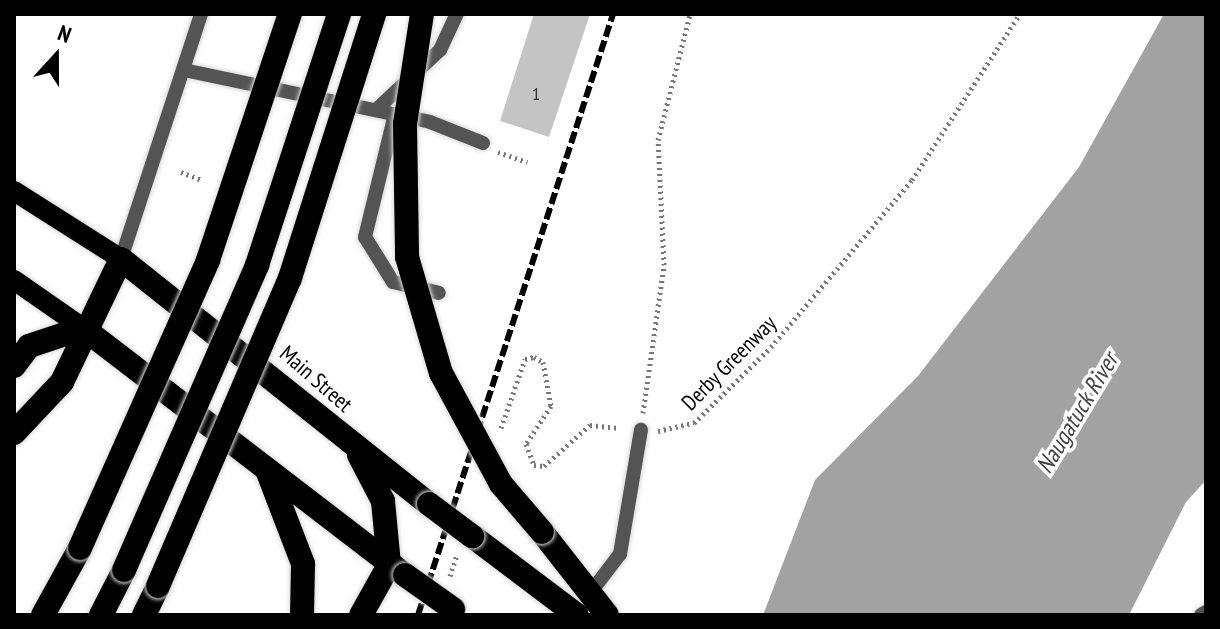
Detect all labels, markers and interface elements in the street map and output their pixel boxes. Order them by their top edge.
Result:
north arrow [16,16,96,96]
text: N [54,18,75,49]
house number: 1 [532,83,540,105]
street label: Derby Greenway [676,310,782,416]
street label: Main Street [274,340,358,418]
water label: Naugatuck River [1030,348,1124,478]

